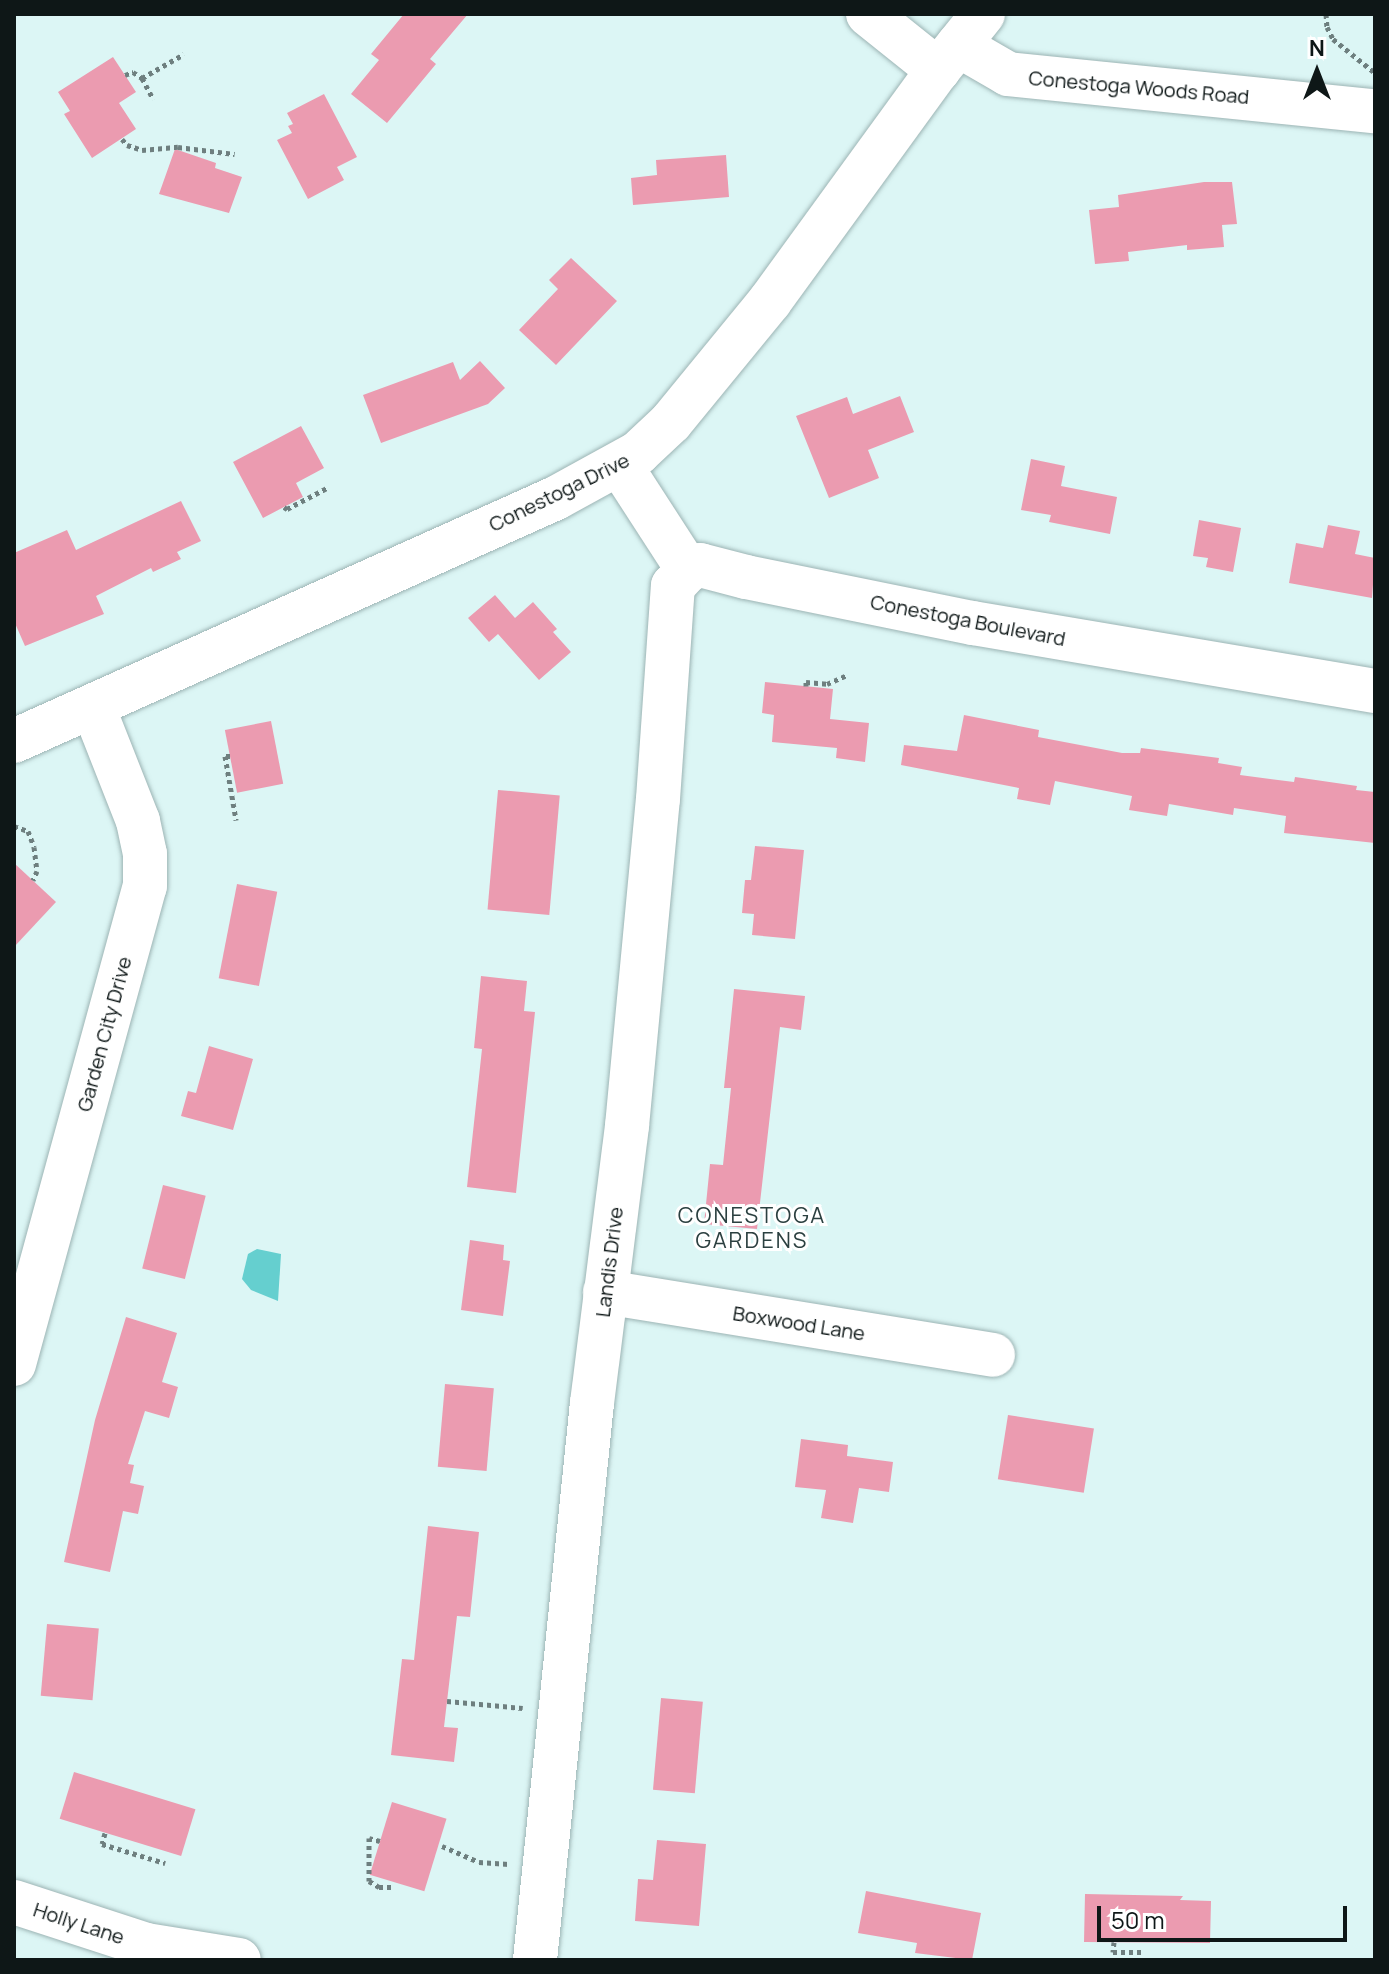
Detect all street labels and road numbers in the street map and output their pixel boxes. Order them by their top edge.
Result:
street label: Conestoga Woods Road [1028,65,1250,109]
street label: Conestoga Drive [485,448,633,536]
street label: Conestoga Boulevard [869,589,1067,651]
street label: Garden City Drive [72,954,136,1114]
street label: Landis Drive [590,1205,628,1319]
street label: Boxwood Lane [731,1301,867,1345]
street label: Holly Lane [30,1897,128,1949]

